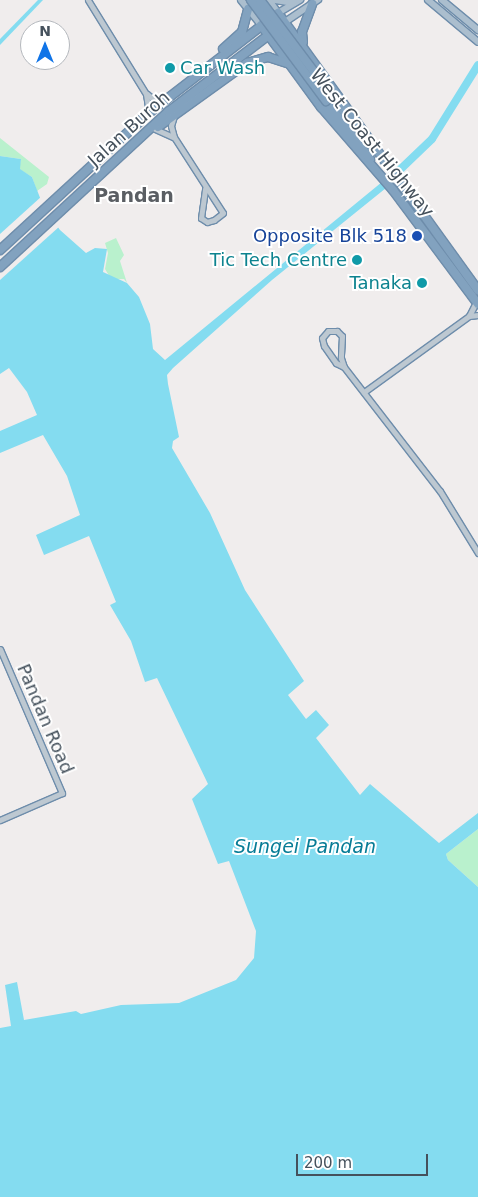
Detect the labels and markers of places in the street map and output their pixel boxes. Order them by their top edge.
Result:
place label: Car Wash [180,57,265,79]
marker: Car Wash [164,62,176,74]
place label: Opposite Blk 518 [253,225,407,247]
marker: Opposite Blk 518 [411,230,423,242]
place label: Tic Tech Centre [210,249,347,271]
marker: Tic Tech Centre [351,254,363,266]
place label: Tanaka [349,272,412,294]
marker: Tanaka [416,277,428,289]

